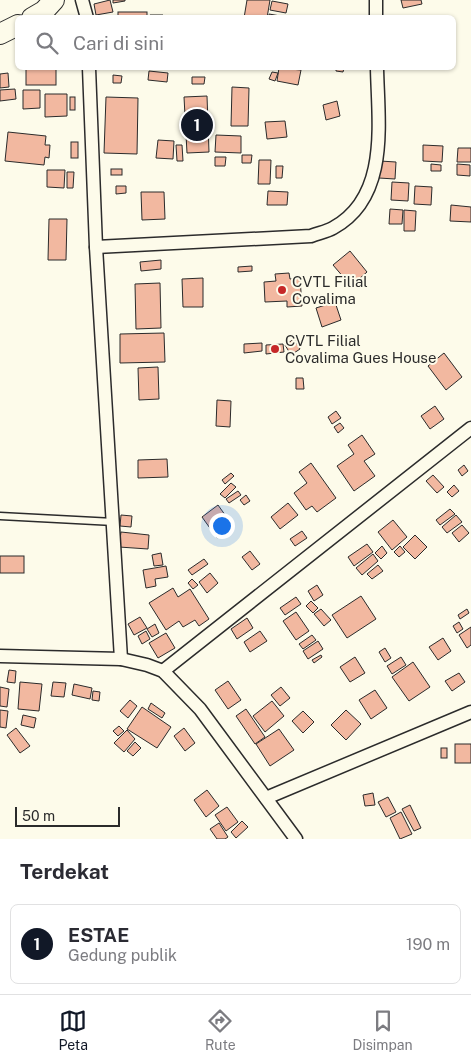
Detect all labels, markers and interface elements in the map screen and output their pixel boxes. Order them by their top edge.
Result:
search box [15,15,456,70]
icon: search [33,29,61,57]
text: Cari di sini [73,32,164,54]
pin: 1 [181,106,213,144]
place label: CVTL Filial Covalima [292,273,368,307]
marker: CVTL Filial Covalima [276,284,288,296]
place label: CVTL Filial Covalima Gues House [285,332,436,366]
marker: CVTL Filial Covalima Gues House [269,343,281,355]
your location [209,513,235,539]
scale bar [15,804,120,827]
text: 50 m [22,808,55,824]
text: Terdekat [20,859,109,884]
text: ESTAE [68,924,129,946]
text: 1 [34,935,40,954]
text: 190 m [406,935,450,954]
text: Gedung publik [68,946,177,965]
tab: Peta [58,1007,88,1053]
tab: Rute [205,1007,236,1053]
tab: Disimpan [353,1007,413,1053]

